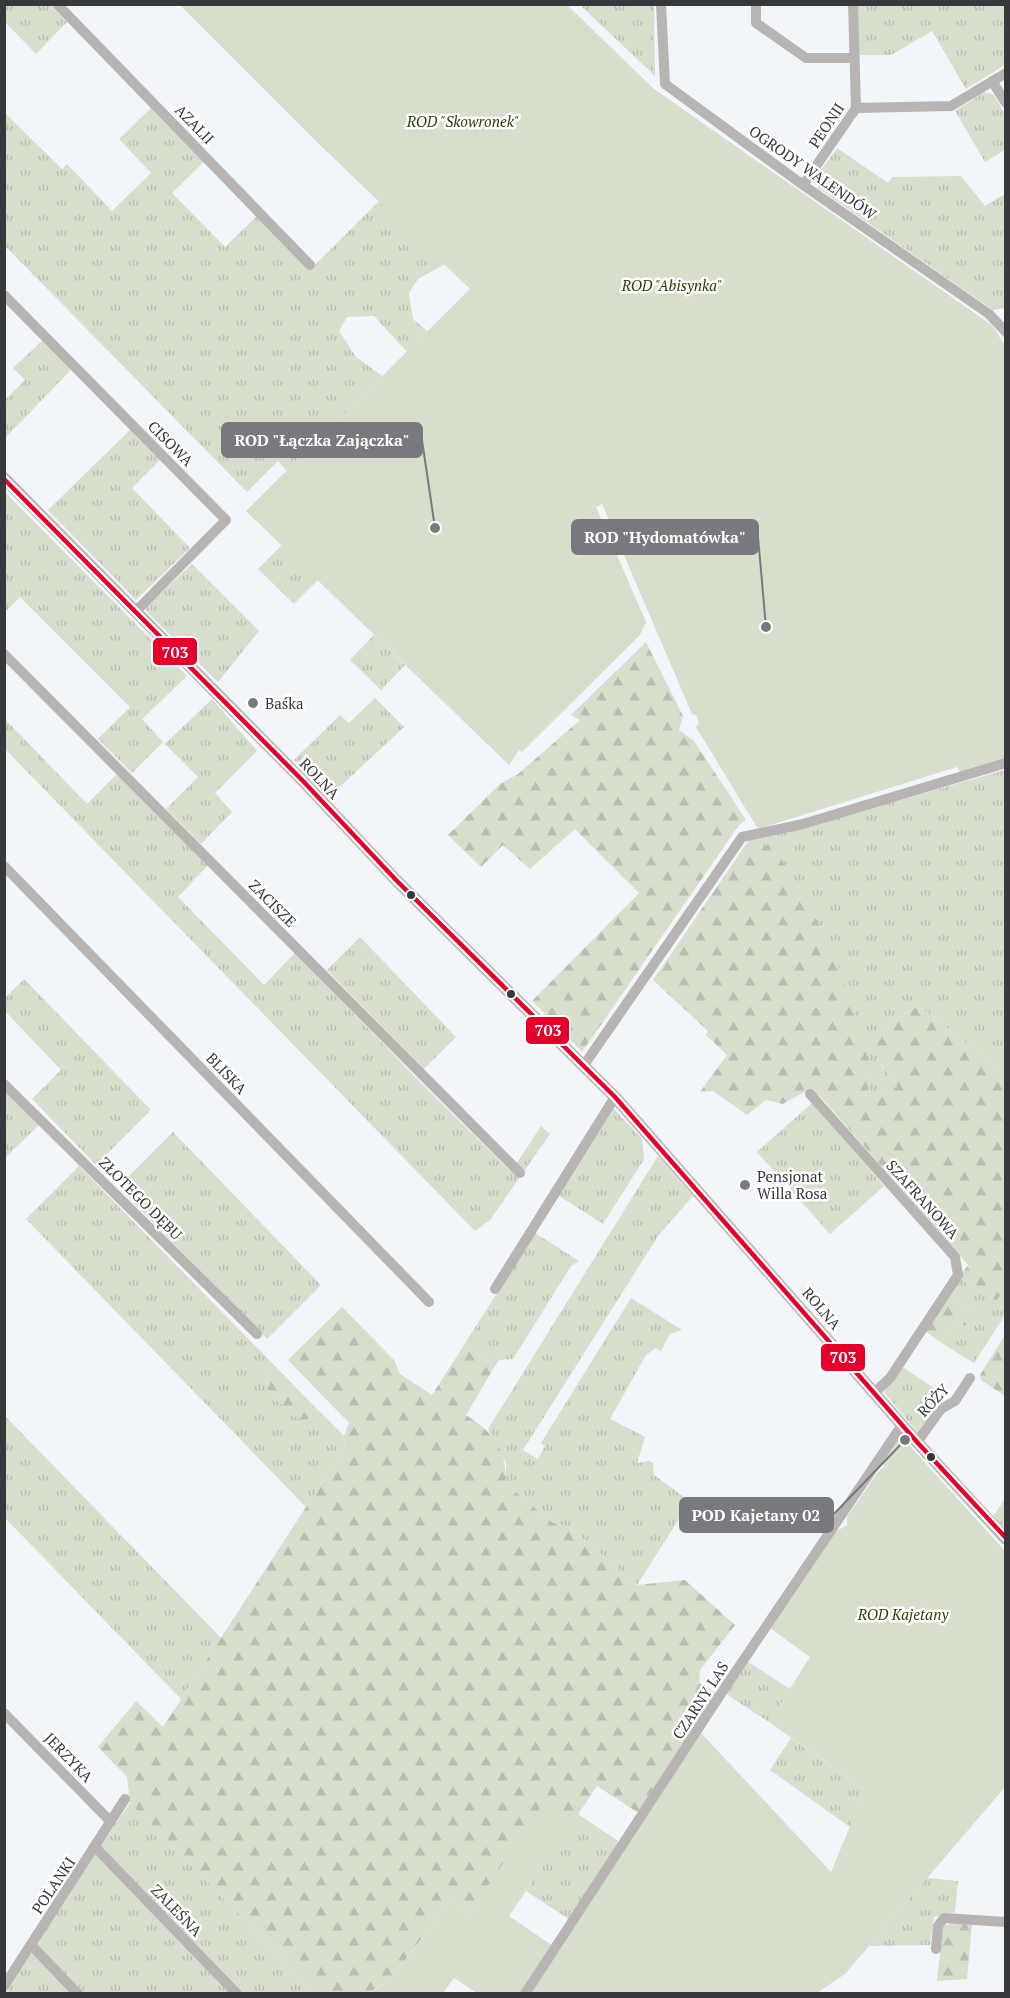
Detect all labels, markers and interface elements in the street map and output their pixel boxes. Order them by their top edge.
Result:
street label: PEONII [804,99,848,151]
street label: AZALII [171,100,219,148]
park label: ROD "Skowronek" [406,111,519,131]
street label: OGRODY WALENDÓW [745,120,881,224]
park label: ROD "Abisynka" [621,275,722,295]
street label: CISOWA [144,416,199,471]
callout: ROD "Łączka Zajączka" [222,423,422,457]
text: ROD "Łączka Zajączka" [234,429,410,451]
callout: ROD "Hydomatówka" [572,520,758,554]
text: ROD "Hydomatówka" [584,526,746,548]
line badge: 703 [152,637,198,666]
text: 703 [161,641,189,663]
place label: Baśka [265,693,304,713]
marker: Baśka [246,696,260,710]
street label: ROLNA [296,753,345,803]
street label: ZACISZE [245,875,301,931]
unlabelled marker [405,889,417,901]
unlabelled marker [505,988,517,1000]
line badge: 703 [525,1016,570,1045]
text: 703 [534,1019,562,1041]
street label: BLISKA [202,1048,252,1099]
street label: ZŁOTEGO DĘBU [95,1152,187,1244]
street label: SZAFRANOWA [882,1155,964,1243]
place label: Pensjonat Willa Rosa [757,1166,828,1203]
marker: Pensjonat Willa Rosa [738,1178,752,1192]
street label: ROLNA [798,1283,846,1334]
line badge: 703 [820,1343,866,1372]
text: 703 [829,1346,857,1368]
street label: RÓŻY [913,1379,954,1421]
unlabelled marker [925,1451,937,1463]
callout: POD Kajetany 02 [680,1498,833,1532]
text: POD Kajetany 02 [692,1504,820,1526]
park label: ROD Kajetany [857,1604,949,1624]
street label: CZARNY LAS [667,1657,733,1743]
street label: JERZYKA [40,1728,98,1787]
street label: POLANKI [27,1853,79,1917]
street label: ZALEŚNA [147,1880,207,1941]

